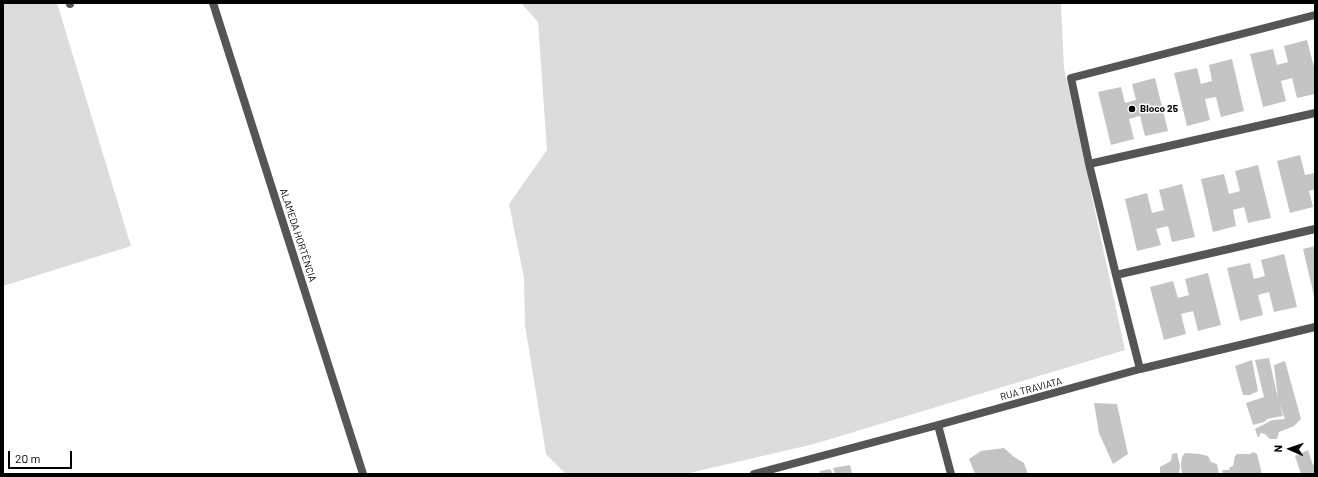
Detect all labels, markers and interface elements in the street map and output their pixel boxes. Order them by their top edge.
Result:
place label: Bloco 25 [1140,103,1178,115]
marker: Bloco 25 [1127,104,1137,114]
street label: ALAMEDA HORTÊNCIA [277,187,319,283]
street label: RUA TRAVIATA [999,375,1063,403]
north arrow [1270,429,1310,469]
scale bar [10,443,74,469]
text: N [1271,445,1284,452]
text: 20 m [15,451,41,465]

